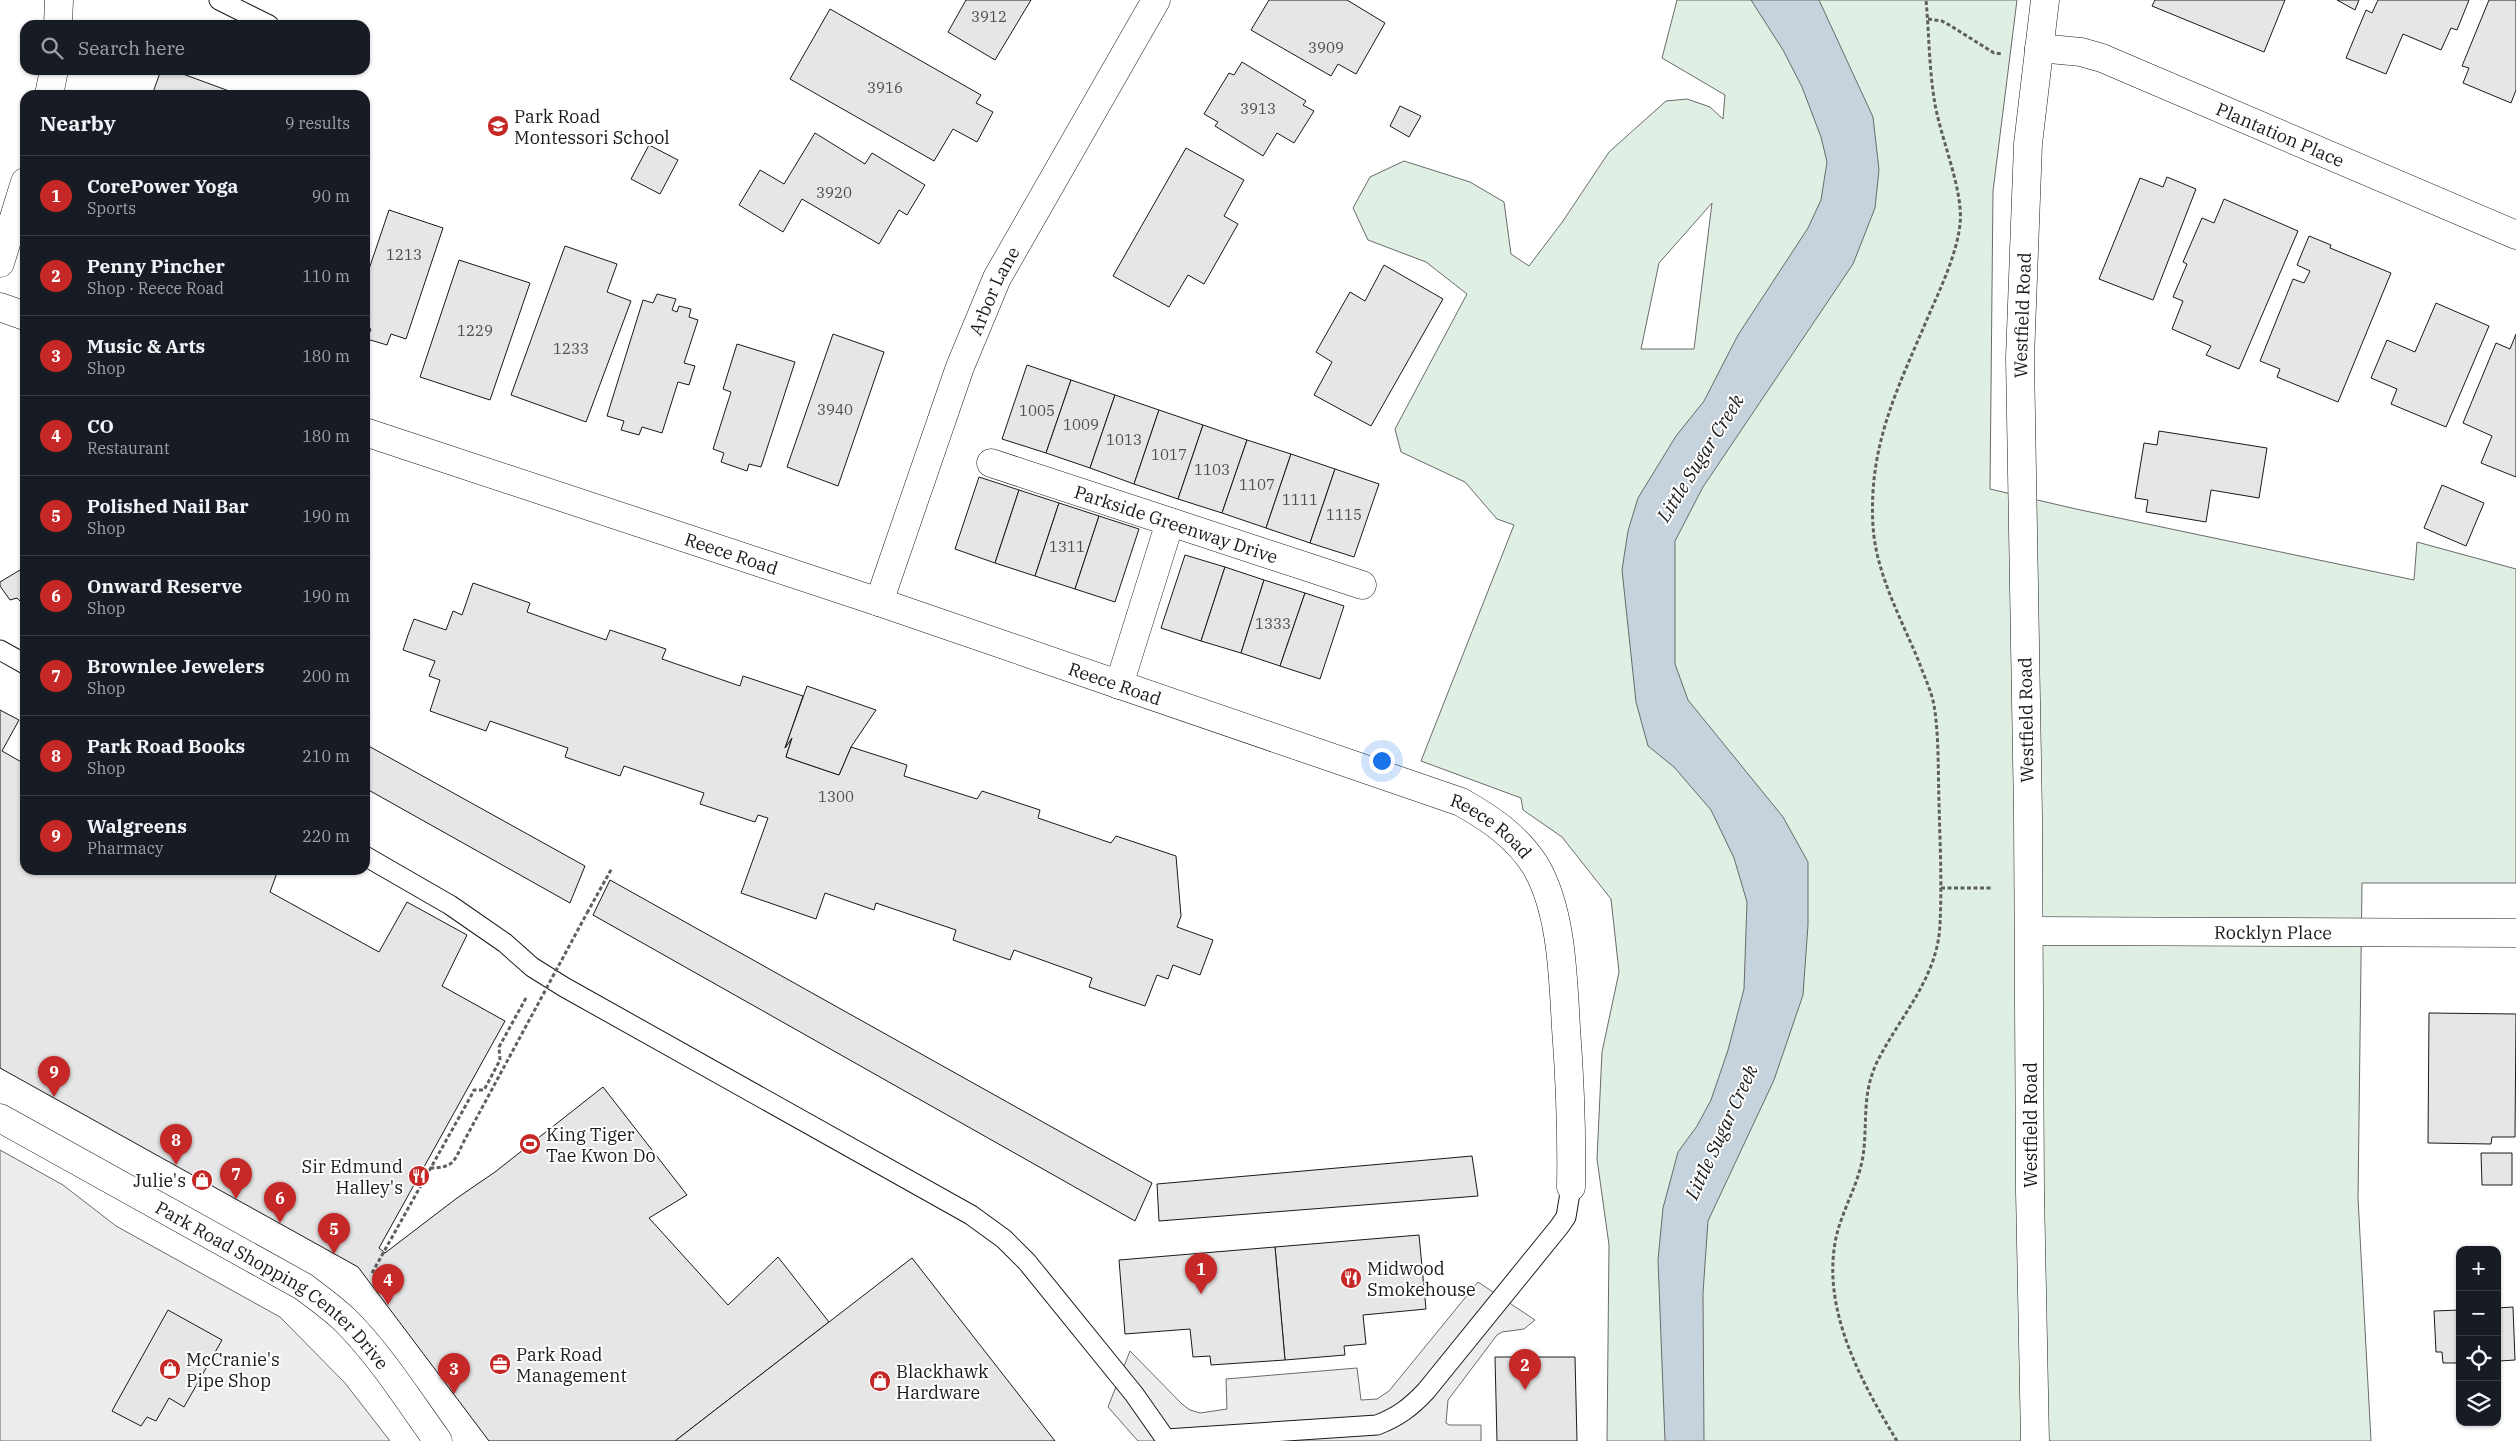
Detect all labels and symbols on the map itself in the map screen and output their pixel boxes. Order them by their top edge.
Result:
house number: 3912 [971,7,1007,26]
house number: 3909 [1308,38,1344,57]
house number: 3916 [867,78,903,97]
street label: Plantation Place [2213,97,2348,172]
house number: 3913 [1240,99,1276,118]
place label: Park Road Montessori School [514,105,670,149]
school or university icon: Park Road Montessori School [486,114,510,138]
house number: 3920 [816,183,852,202]
street label: Arbor Lane [963,242,1024,338]
house number: 1213 [386,245,422,264]
street label: Westfield Road [2008,252,2035,378]
house number: 1229 [457,321,493,340]
house number: 1233 [553,339,589,358]
water label: Little Sugar Creek [1651,389,1749,527]
house number: 3940 [817,400,853,419]
house number: 1005 [1019,401,1055,420]
house number: 1009 [1063,415,1099,434]
house number: 1013 [1106,430,1142,449]
house number: 1017 [1151,445,1187,464]
house number: 1103 [1194,460,1230,479]
house number: 1107 [1239,475,1275,494]
street label: Parkside Greenway Drive [1071,480,1281,568]
house number: 1111 [1282,490,1318,509]
house number: 1115 [1326,505,1362,524]
street label: Reece Road [682,527,781,579]
house number: 1311 [1049,537,1085,556]
house number: 1333 [1255,614,1291,633]
street label: Reece Road [1065,656,1165,710]
street label: Westfield Road [2013,657,2039,783]
your location [1369,748,1395,774]
house number: 1300 [818,787,854,806]
street label: Reece Road [1448,788,1537,863]
street label: Rocklyn Place [2214,920,2332,944]
pin: 9 [38,1056,70,1097]
water label: Little Sugar Creek [1679,1060,1763,1204]
street label: Westfield Road [2019,1062,2042,1188]
place label: King Tiger Tae Kwon Do [546,1123,656,1167]
pin: 8 [160,1124,192,1165]
sports icon: King Tiger Tae Kwon Do [518,1132,542,1156]
place label: Sir Edmund Halley's [302,1155,403,1199]
pin: 7 [220,1158,252,1199]
restaurant icon: Sir Edmund Halley's [407,1164,431,1188]
shop icon: Julie's [190,1168,214,1192]
place label: Julie's [133,1169,186,1192]
pin: 6 [264,1182,296,1223]
street label: Park Road Shopping Center Drive [152,1195,394,1374]
pin: 5 [318,1213,350,1254]
pin: 1 [1185,1253,1217,1294]
place label: Midwood Smokehouse [1367,1257,1476,1301]
pin: 4 [372,1264,404,1305]
restaurant icon: Midwood Smokehouse [1339,1266,1363,1290]
place label: Park Road Management [516,1343,627,1387]
place label: McCranie's Pipe Shop [186,1348,280,1392]
pin: 2 [1509,1349,1541,1390]
office icon: Park Road Management [488,1352,512,1376]
pin: 3 [438,1353,470,1394]
shop icon: McCranie's Pipe Shop [158,1357,182,1381]
place label: Blackhawk Hardware [896,1360,989,1404]
shop icon: Blackhawk Hardware [868,1369,892,1393]

